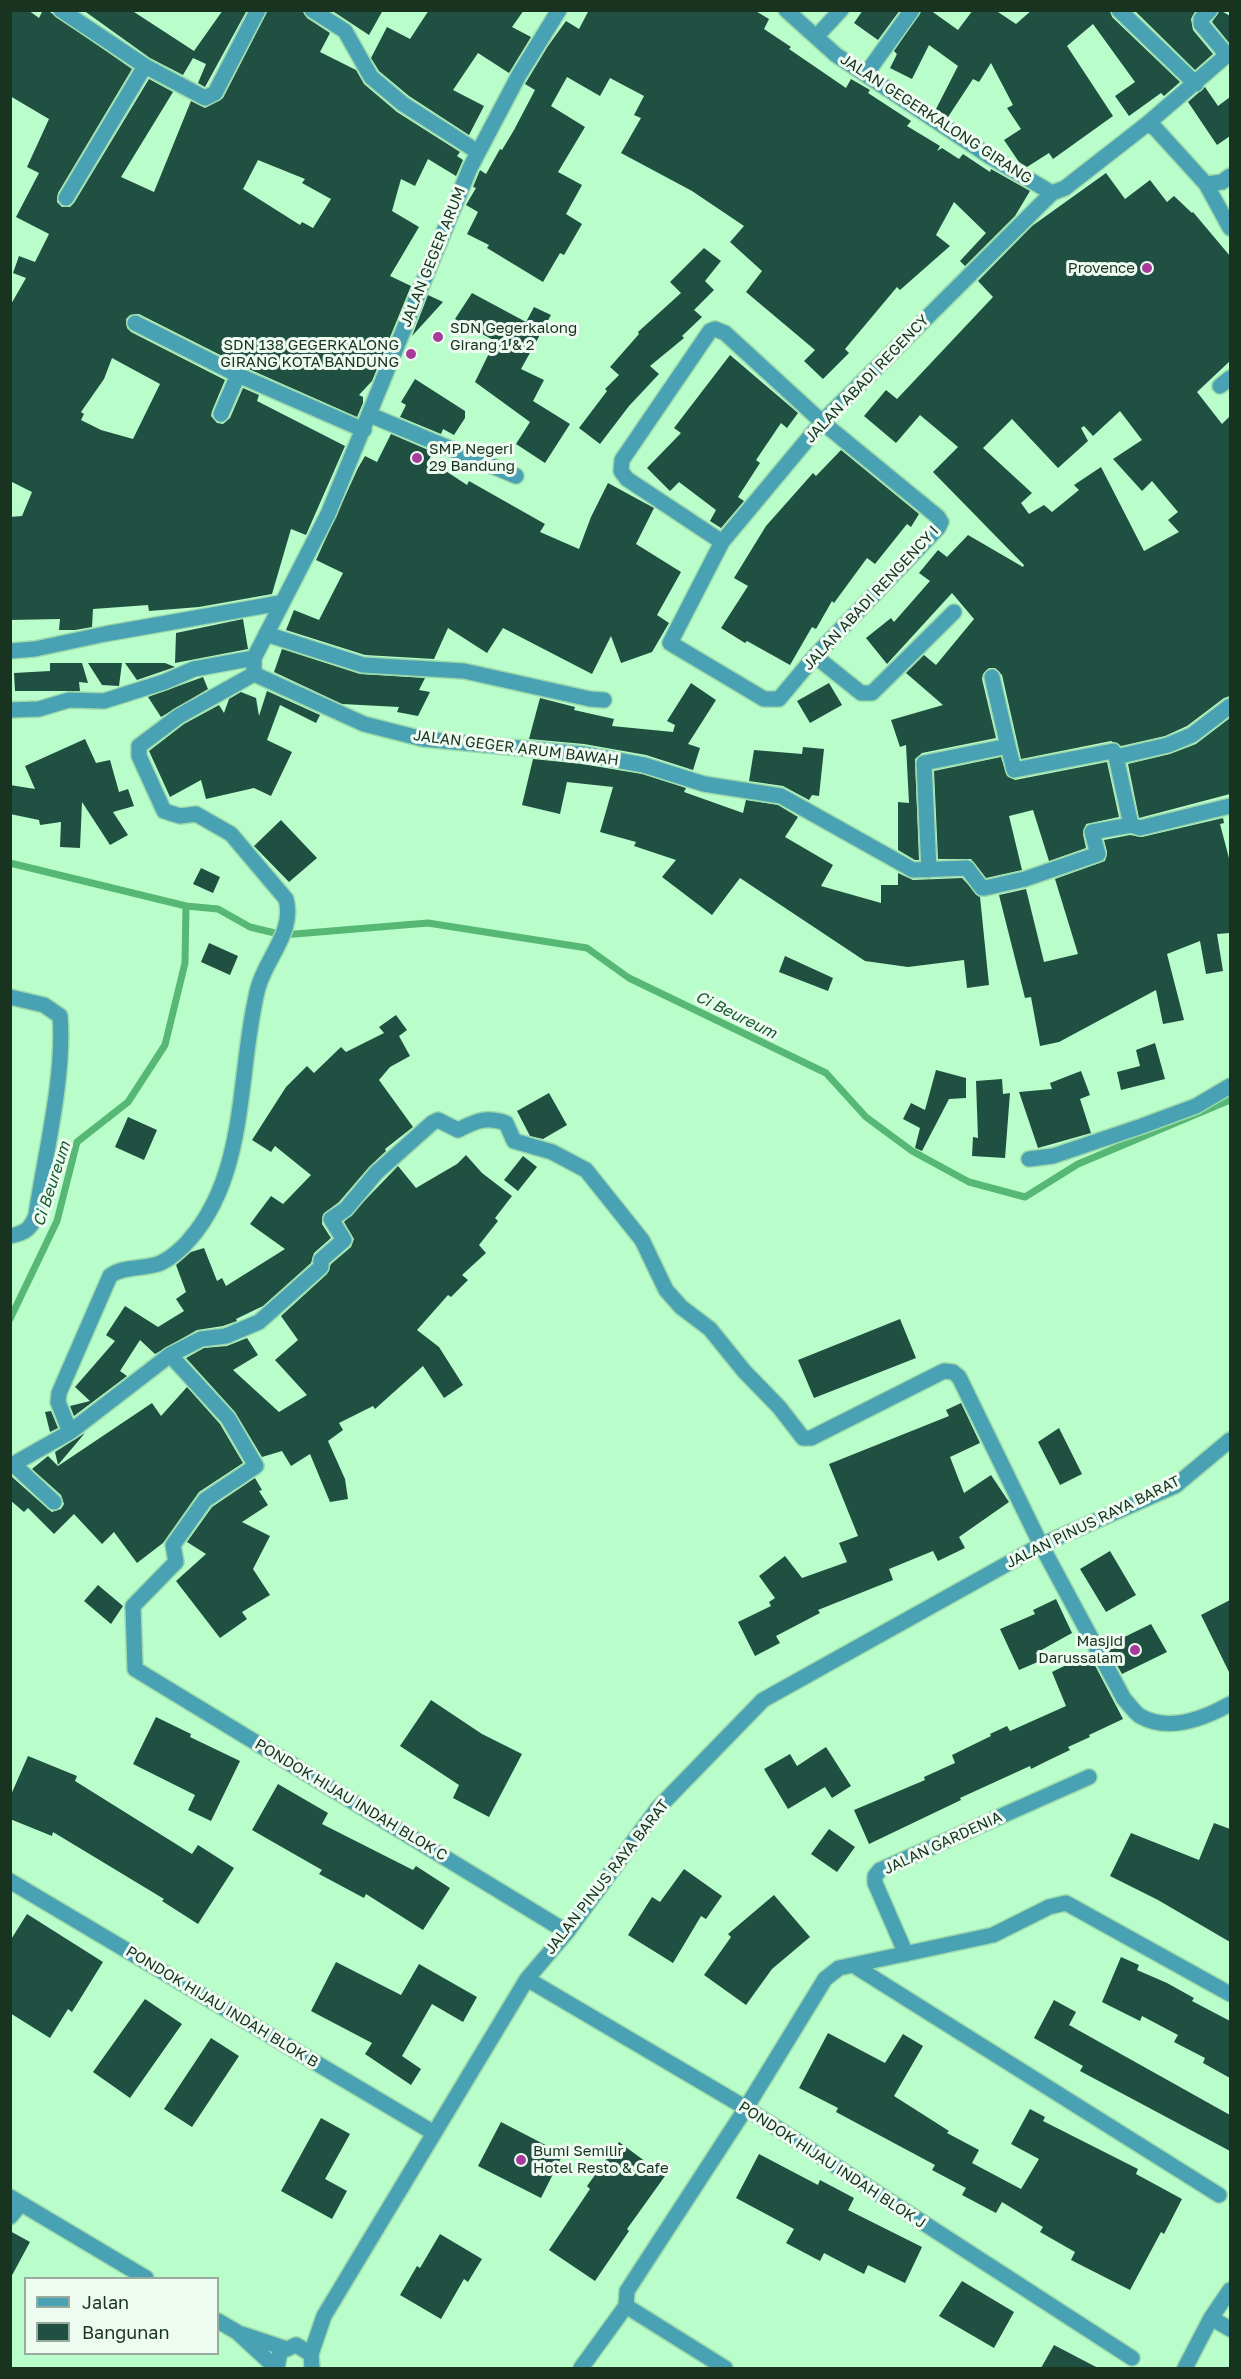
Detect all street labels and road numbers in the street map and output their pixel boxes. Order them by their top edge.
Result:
street label: JALAN GEGERKALONG GIRANG [837,50,1035,188]
street label: JALAN GEGER ARUM [397,184,469,330]
street label: JALAN ABADI REGENCY [801,311,933,447]
street label: JALAN ABADI RENGENCY I [799,522,943,674]
street label: JALAN GEGER ARUM BAWAH [412,726,620,770]
street label: JALAN PINUS RAYA BARAT [1003,1472,1183,1572]
street label: PONDOK HIJAU INDAH BLOK C [252,1735,450,1865]
street label: JALAN PINUS RAYA BARAT [541,1796,673,1958]
street label: JALAN GARDENIA [881,1808,1005,1878]
street label: PONDOK HIJAU INDAH BLOK B [123,1942,321,2072]
street label: PONDOK HIJAU INDAH BLOK J [735,2098,929,2232]

